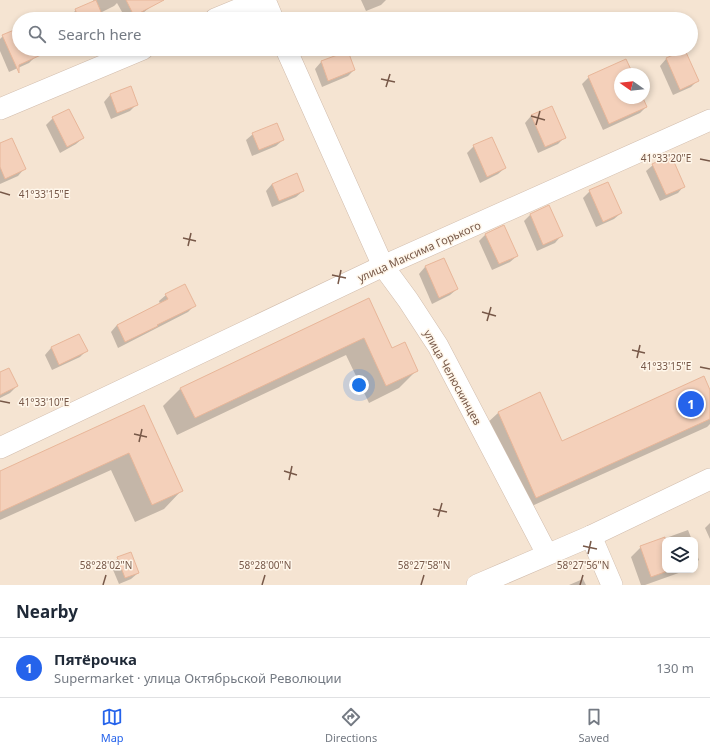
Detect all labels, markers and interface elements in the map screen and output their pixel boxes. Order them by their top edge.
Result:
search box [12,12,698,56]
icon: search [26,23,48,45]
text: Search here [58,24,141,44]
north arrow [614,68,650,104]
text: 41°33'20"E [641,151,691,165]
text: 41°33'15"E [19,187,69,201]
street label: улица Максима Горького [355,217,483,285]
street label: улица Челюскинцев [421,327,485,427]
text: 41°33'15"E [641,359,691,373]
your location [349,375,369,395]
pin: 1 [678,389,704,419]
text: 41°33'10"E [19,395,69,409]
map controls [662,537,698,573]
button: layers [662,537,698,573]
text: 58°28'02"N [80,558,132,572]
text: 58°28'00"N [239,558,291,572]
text: 58°27'58"N [398,558,450,572]
text: 58°27'56"N [557,558,609,572]
text: Nearby [16,600,78,623]
text: Пятёрочка [54,649,137,669]
text: 1 [25,659,33,677]
text: 130 m [656,659,694,677]
text: Supermarket · улица Октябрьской Революции [54,669,342,687]
tab: Map [101,706,124,745]
tab: Directions [325,706,377,745]
tab: Saved [579,706,609,745]

